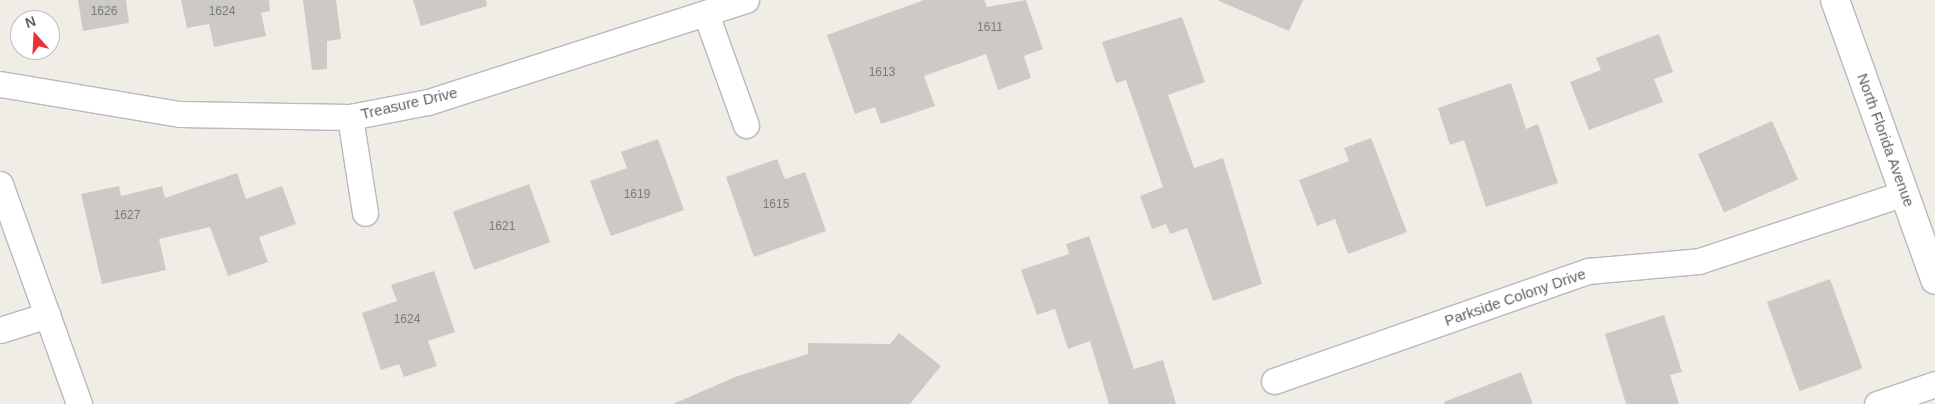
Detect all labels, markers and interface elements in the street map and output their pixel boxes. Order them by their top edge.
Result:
house number: 1626 [91,5,117,19]
house number: 1624 [209,5,235,19]
north arrow [10,10,60,60]
text: N [23,13,38,31]
house number: 1611 [977,21,1003,35]
house number: 1613 [869,66,895,80]
street label: North Florida Avenue [1853,70,1919,210]
street label: Treasure Drive [359,83,459,123]
house number: 1619 [624,188,650,202]
house number: 1615 [763,198,789,212]
house number: 1627 [114,209,140,223]
house number: 1621 [489,220,515,234]
street label: Parkside Colony Drive [1442,264,1588,330]
house number: 1624 [394,313,420,327]

